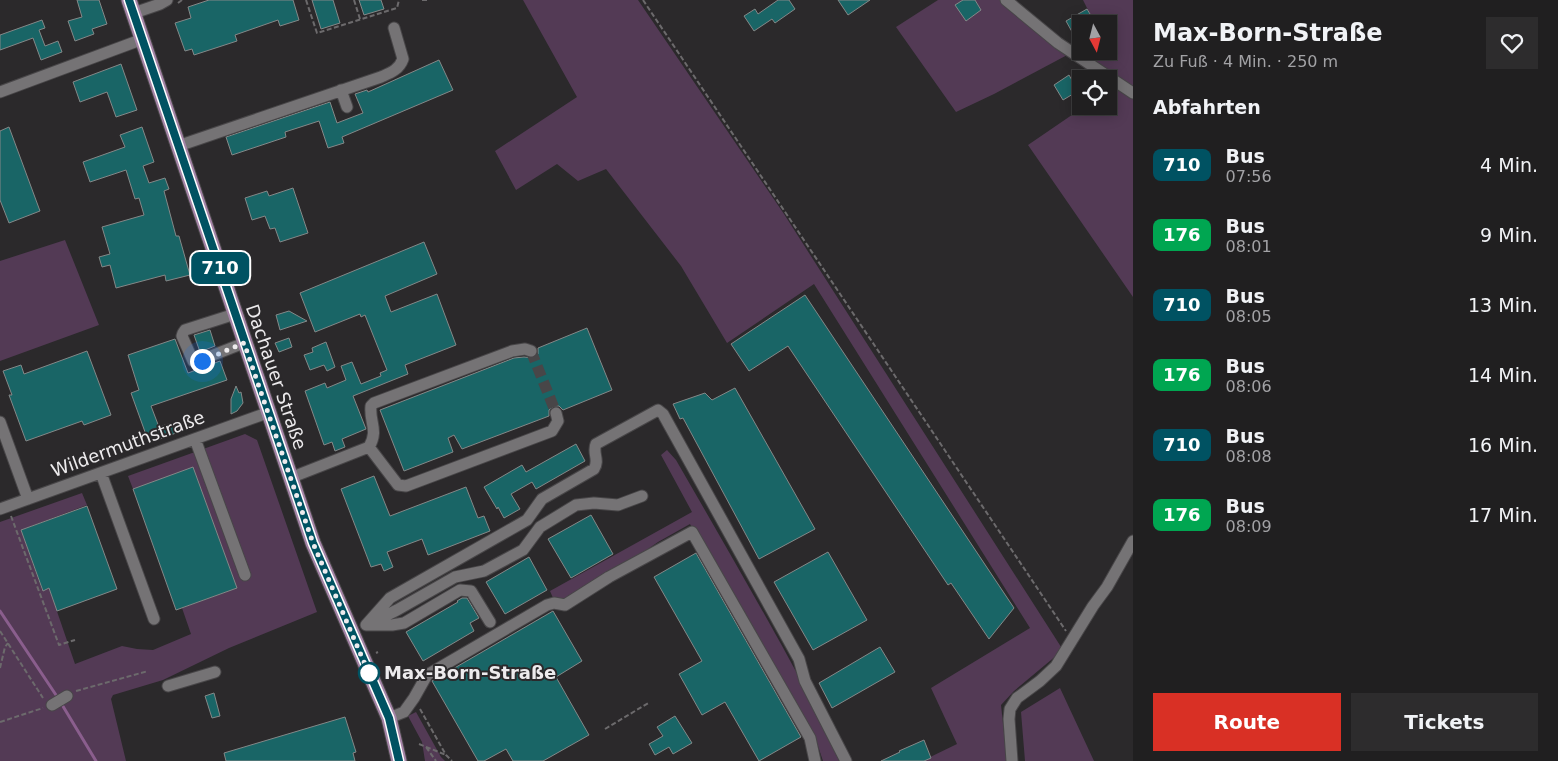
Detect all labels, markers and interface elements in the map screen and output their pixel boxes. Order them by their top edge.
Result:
north arrow [1072,15,1118,60]
map controls [1072,15,1117,115]
button: heart [1486,17,1538,69]
text: Max-Born-Straße [1153,19,1383,47]
text: Zu Fuß · 4 Min. · 250 m [1153,52,1338,71]
button: locate [1072,70,1117,115]
text: Abfahrten [1153,96,1261,118]
text: Bus [1226,145,1265,167]
text: 710 [1163,154,1201,175]
text: 4 Min. [1480,154,1538,176]
text: 07:56 [1226,167,1272,186]
text: Bus [1226,215,1265,237]
text: 176 [1163,224,1201,245]
text: 9 Min. [1480,224,1538,246]
text: 08:01 [1226,237,1272,256]
line badge: 710 [191,252,249,284]
text: 710 [201,257,239,278]
text: Bus [1226,285,1265,307]
text: 710 [1163,294,1201,315]
text: 13 Min. [1468,294,1538,316]
street label: Dachauer Straße [242,301,311,452]
text: 08:05 [1226,307,1272,326]
your location [190,349,215,374]
text: Bus [1226,355,1265,377]
text: 176 [1163,364,1201,385]
text: 14 Min. [1468,364,1538,386]
text: 08:06 [1226,377,1272,396]
street label: Wildermuthstraße [48,406,207,481]
text: Bus [1226,425,1265,447]
text: 710 [1163,434,1201,455]
text: 16 Min. [1468,434,1538,456]
text: 08:08 [1226,447,1272,466]
text: Bus [1226,495,1265,517]
text: 176 [1163,504,1201,525]
text: 17 Min. [1468,504,1538,526]
text: 08:09 [1226,517,1272,536]
marker: Max-Born-Straße [358,662,380,684]
place label: Max-Born-Straße [384,662,556,683]
button: Route [1153,693,1341,751]
button: Tickets [1351,693,1538,751]

